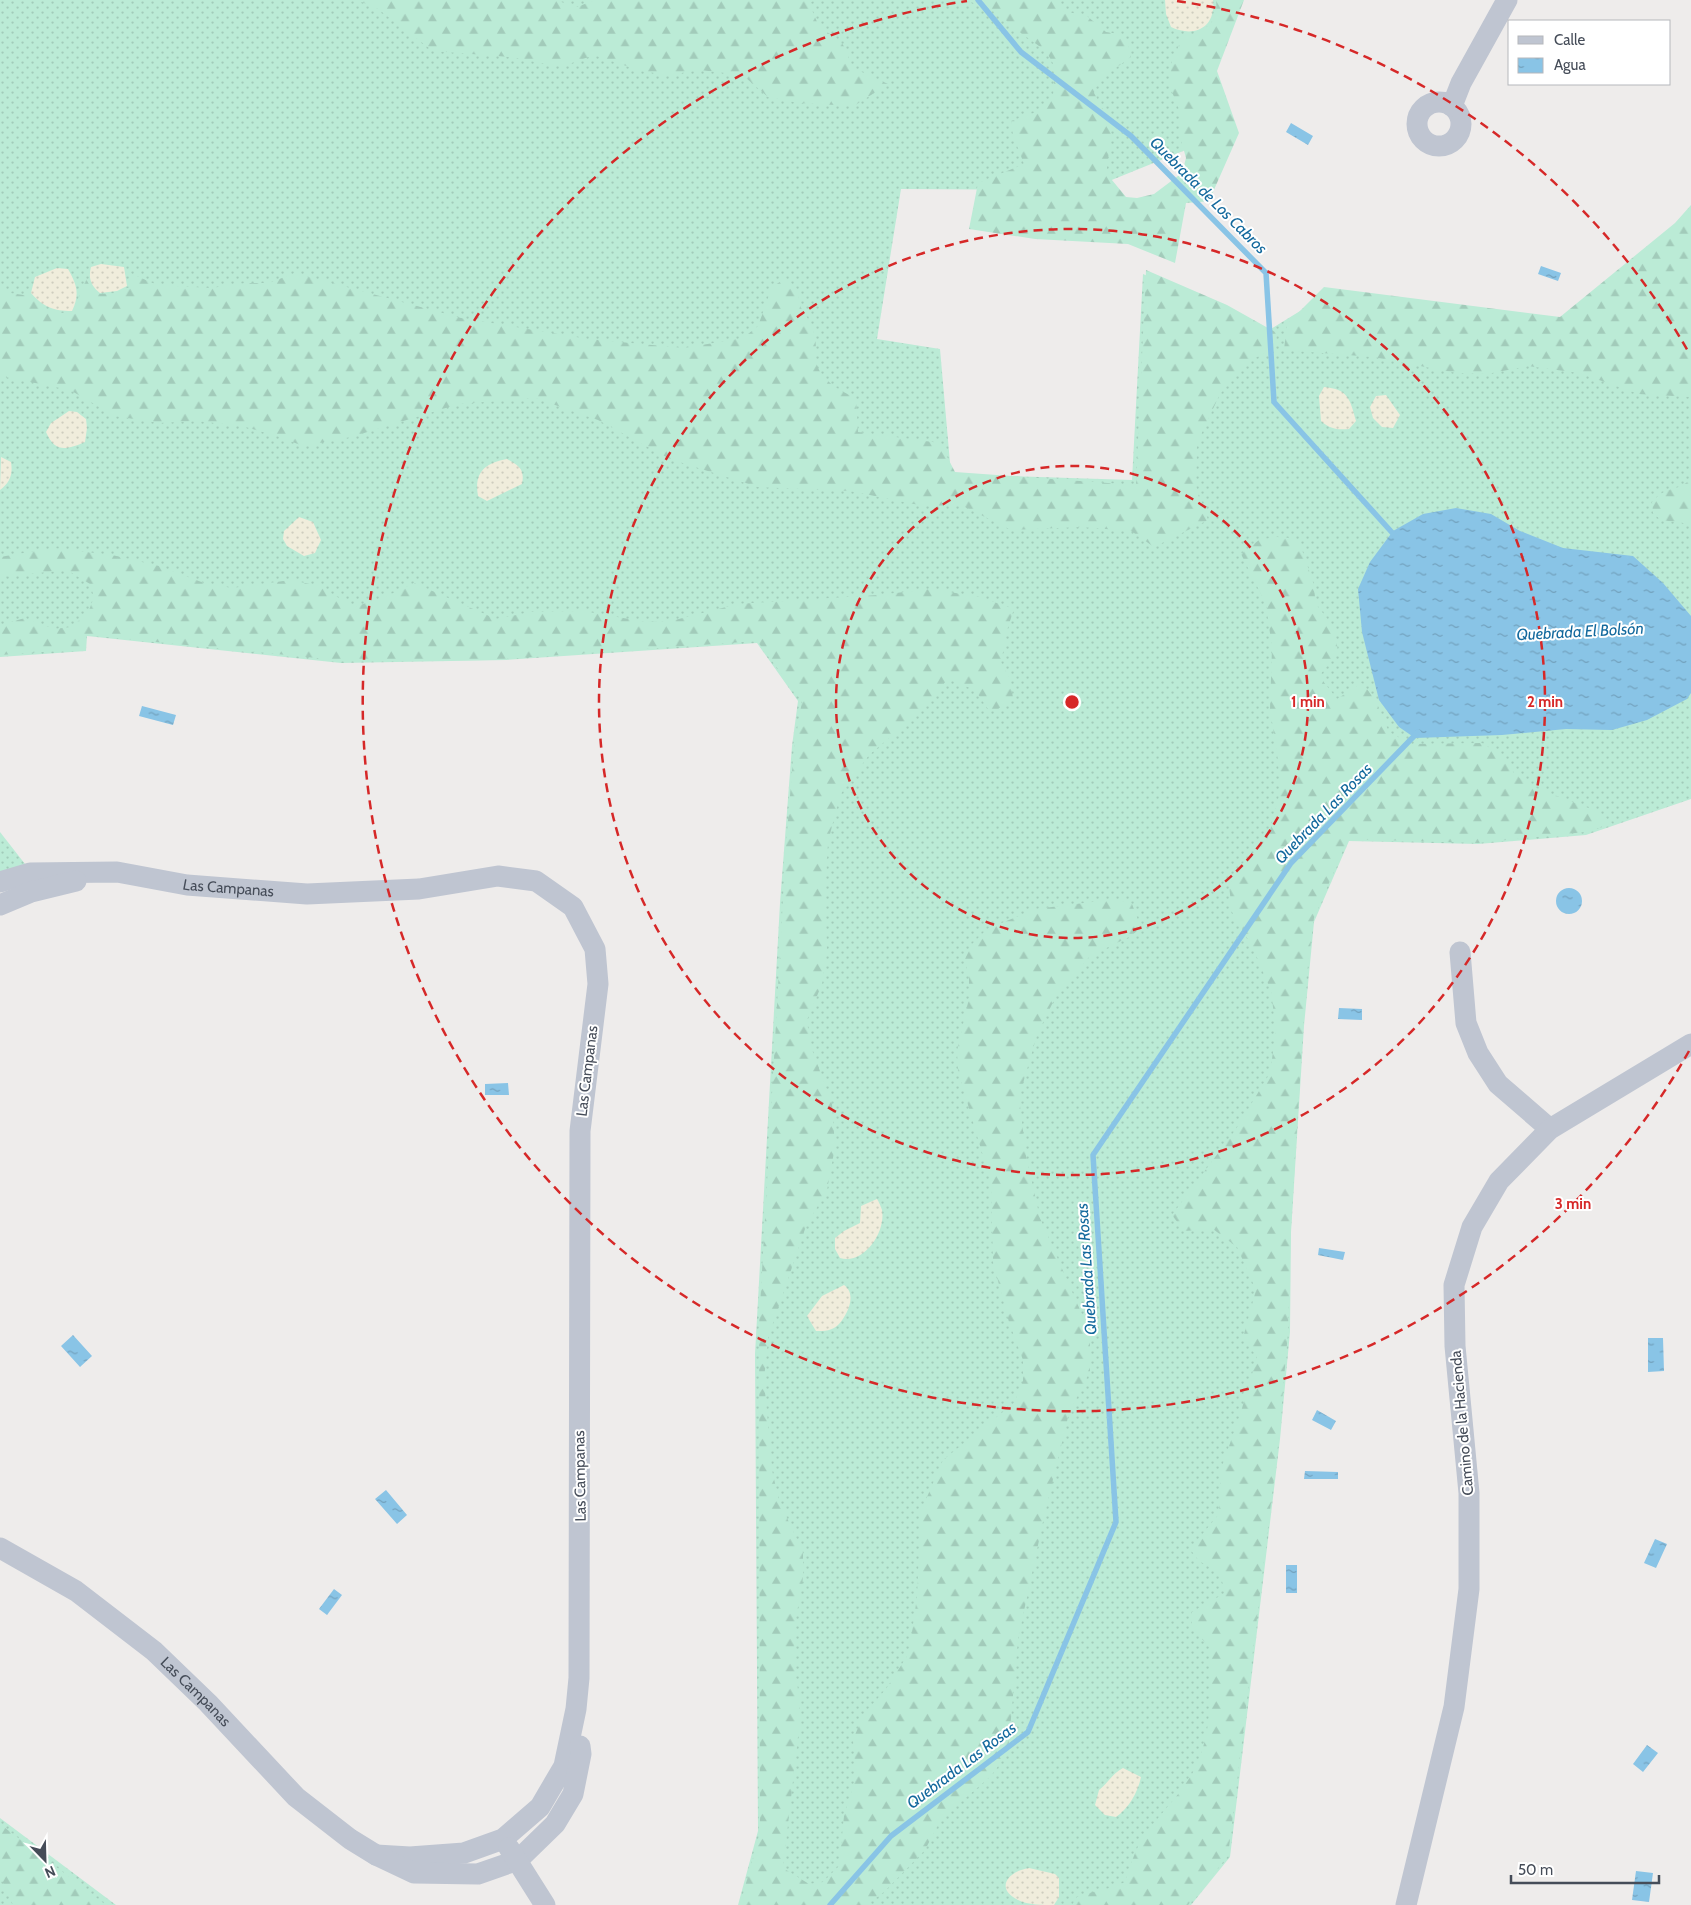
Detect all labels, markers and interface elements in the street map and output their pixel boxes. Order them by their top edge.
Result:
legend [1508,20,1671,85]
text: Calle [1554,31,1585,49]
text: Agua [1554,56,1586,74]
water label: Quebrada de Los Cabros [1146,133,1271,258]
water label: Quebrada El Bolsón [1516,619,1644,644]
centre of rings [1063,693,1081,711]
text: 1 min [1291,693,1325,711]
text: 2 min [1527,693,1563,711]
water label: Quebrada Las Rosas [1271,759,1376,867]
street label: Las Campanas [181,875,275,900]
street label: Las Campanas [573,1025,601,1117]
text: 3 min [1555,1195,1591,1213]
water label: Quebrada Las Rosas [1072,1202,1101,1335]
street label: Camino de la Hacienda [1447,1349,1477,1496]
street label: Las Campanas [570,1430,590,1522]
street label: Las Campanas [157,1653,234,1730]
water label: Quebrada Las Rosas [903,1718,1020,1813]
north arrow [20,1835,70,1885]
scale bar [1511,1852,1658,1884]
text: 50 m [1518,1861,1553,1879]
text: N [42,1862,58,1882]

